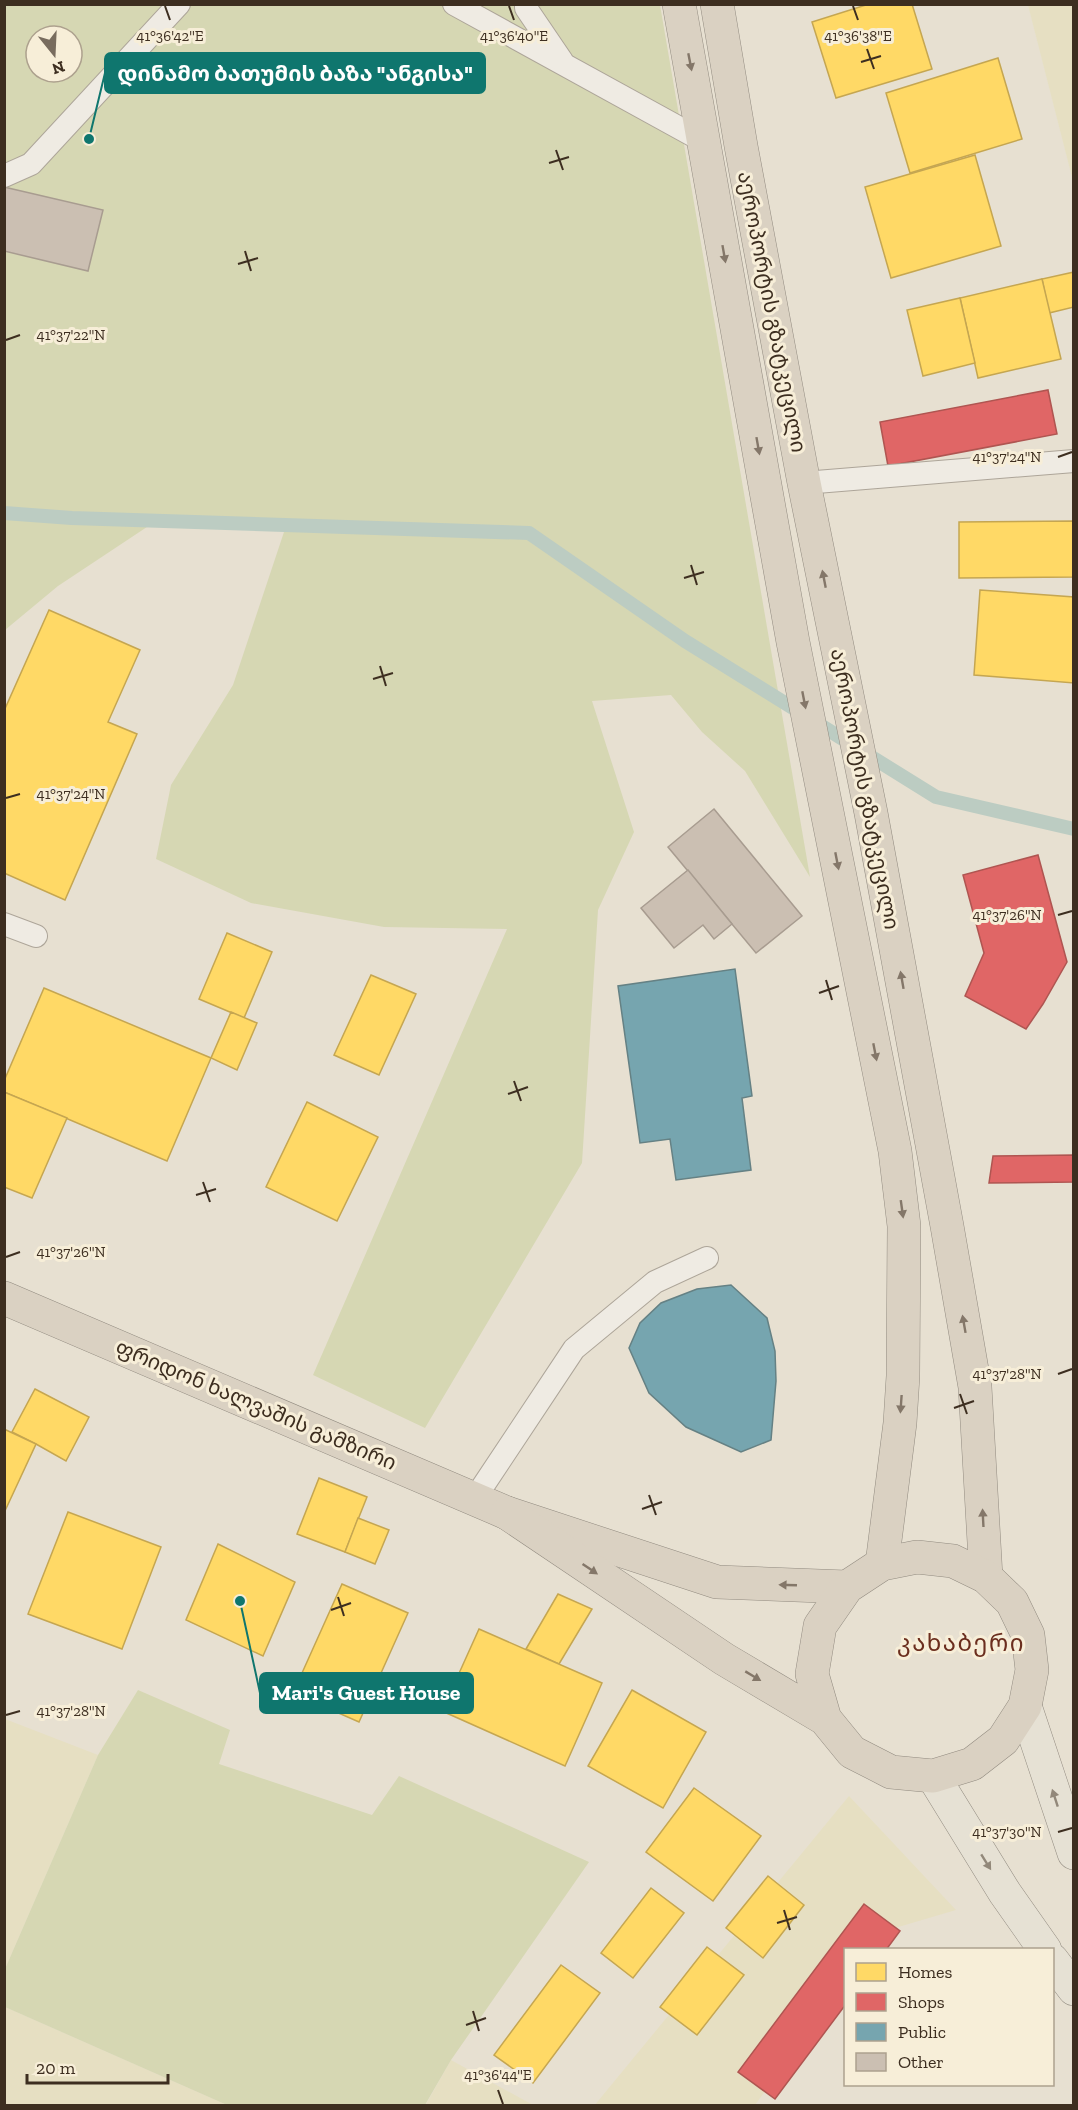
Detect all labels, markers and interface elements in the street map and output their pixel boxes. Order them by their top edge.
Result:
north arrow [24,24,84,84]
text: 41°36'42"E [136,27,204,45]
text: 41°36'40"E [480,27,548,45]
text: 41°36'38"E [824,27,892,45]
callout: დინამო ბათუმის ბაზა "ანგისა" [105,53,485,93]
one-way arrow [686,53,695,72]
text: N [50,57,67,79]
text: დინამო ბათუმის ბაზა "ანგისა" [117,60,473,87]
street label: აეროპორტის გზატკეცილი [732,169,812,455]
one-way arrow [720,245,729,264]
text: 41°37'22"N [37,326,105,344]
one-way arrow [754,437,763,456]
text: 41°37'24"N [973,448,1041,466]
one-way arrow [819,570,828,589]
street label: აეროპორტის გზატკეცილი [825,646,905,932]
one-way arrow [800,690,810,709]
text: 41°37'24"N [37,785,105,803]
one-way arrow [833,851,842,870]
text: 41°37'26"N [972,906,1042,924]
one-way arrow [897,970,906,989]
one-way arrow [871,1043,880,1062]
one-way arrow [898,1200,907,1219]
text: 41°37'26"N [36,1243,106,1261]
one-way arrow [959,1315,968,1334]
street label: ფრიდონ ხალვაშის გამზირი [112,1334,400,1476]
text: 41°37'28"N [972,1365,1042,1383]
one-way arrow [896,1395,906,1414]
one-way arrow [978,1509,987,1528]
one-way arrow [582,1563,598,1575]
one-way arrow [779,1580,798,1590]
district label: კახაბერი [897,1628,1025,1657]
one-way arrow [745,1671,761,1682]
callout: Mari's Guest House [260,1673,473,1713]
text: Mari's Guest House [272,1679,461,1706]
text: 41°37'28"N [36,1702,106,1720]
one-way arrow [1050,1789,1059,1807]
text: 41°37'30"N [972,1823,1042,1841]
one-way arrow [981,1854,992,1870]
legend [844,1948,1054,2086]
text: Homes [898,1961,952,1983]
text: Shops [898,1991,945,2013]
text: Public [898,2021,946,2043]
scale bar [27,2047,168,2085]
text: Other [898,2051,944,2073]
text: 20 m [36,2057,76,2079]
text: 41°36'44"E [464,2066,532,2084]

